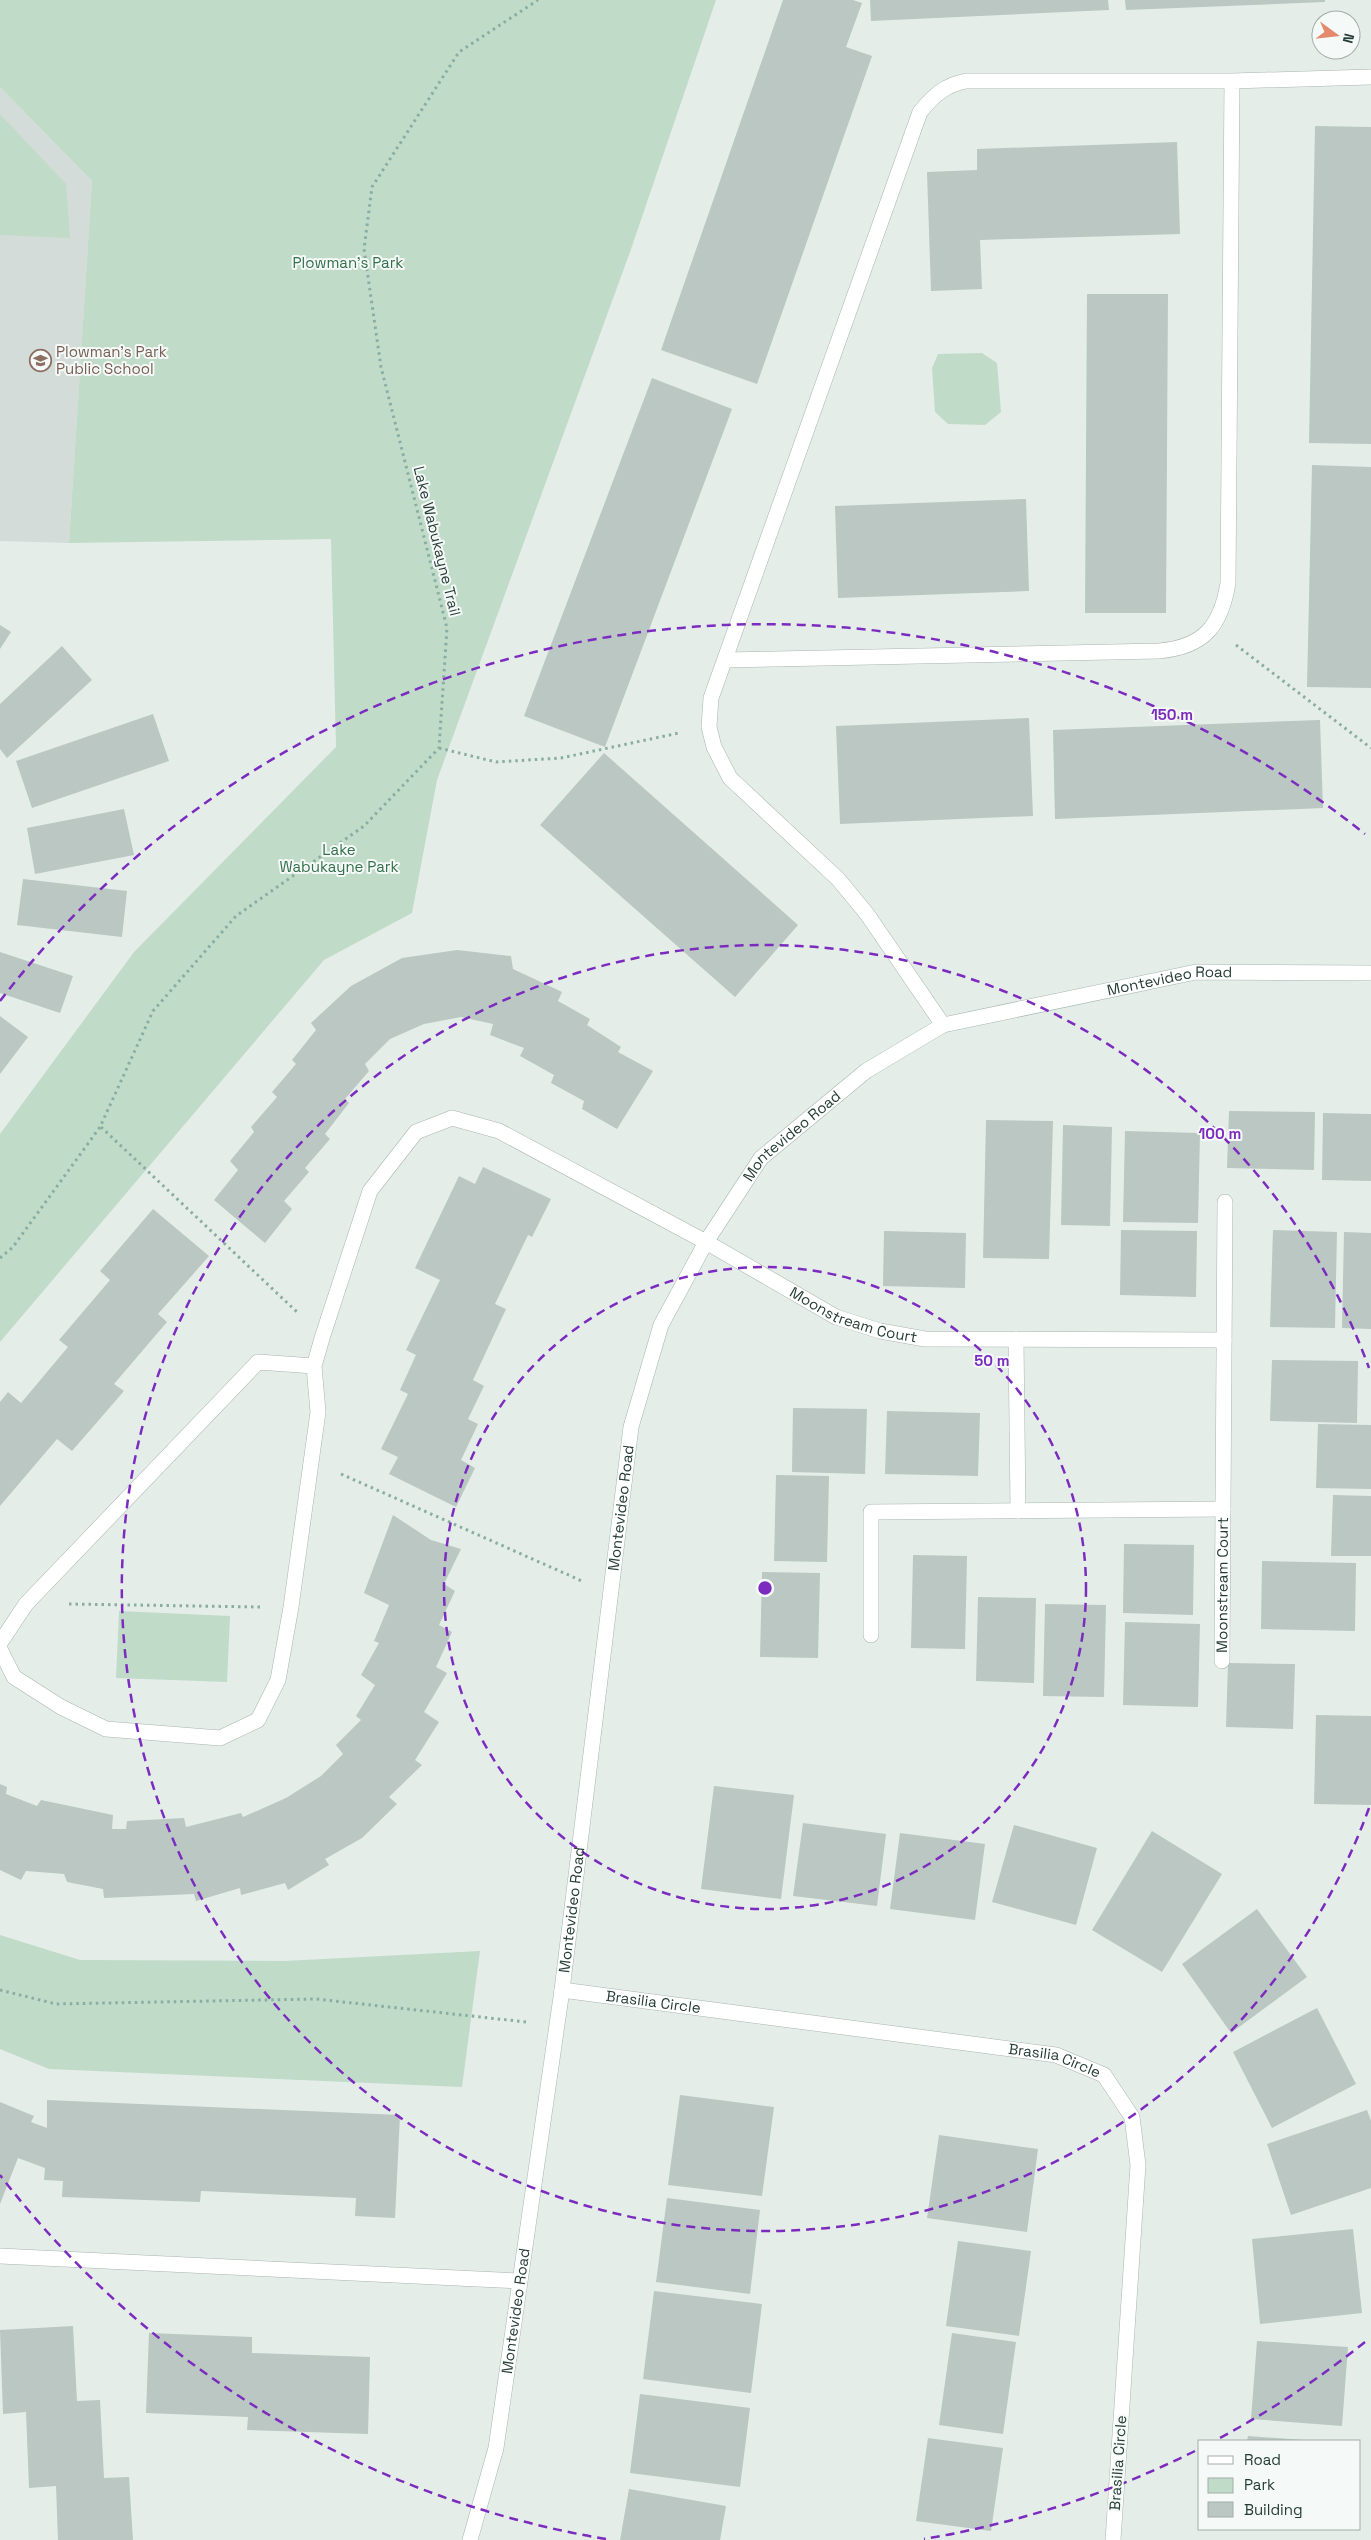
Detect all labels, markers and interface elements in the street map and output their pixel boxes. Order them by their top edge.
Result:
north arrow [1311,10,1361,60]
text: N [1339,31,1358,45]
park label: Plowman's Park [293,253,403,272]
place label: Plowman's Park Public School [56,342,167,378]
school or university icon: Plowman's Park Public School [28,349,52,373]
street label: Lake Wabukayne Trail [410,464,465,618]
text: 150 m [1151,705,1193,724]
park label: Lake Wabukayne Park [279,840,399,876]
street label: Montevideo Road [1105,962,1232,999]
street label: Montevideo Road [738,1086,844,1185]
text: 100 m [1199,1124,1241,1143]
street label: Moonstream Court [786,1282,919,1346]
text: 50 m [974,1351,1010,1370]
street label: Montevideo Road [603,1444,638,1572]
street label: Moonstream Court [1212,1517,1232,1653]
centre of rings [756,1579,774,1597]
street label: Montevideo Road [554,1846,588,1974]
street label: Brasilia Circle [605,1986,702,2017]
street label: Brasilia Circle [1007,2039,1104,2082]
street label: Montevideo Road [497,2247,534,2375]
street label: Brasilia Circle [1105,2415,1130,2511]
legend [1198,2440,1361,2530]
text: Road [1244,2450,1281,2469]
text: Park [1244,2475,1275,2494]
text: Building [1244,2500,1303,2519]

